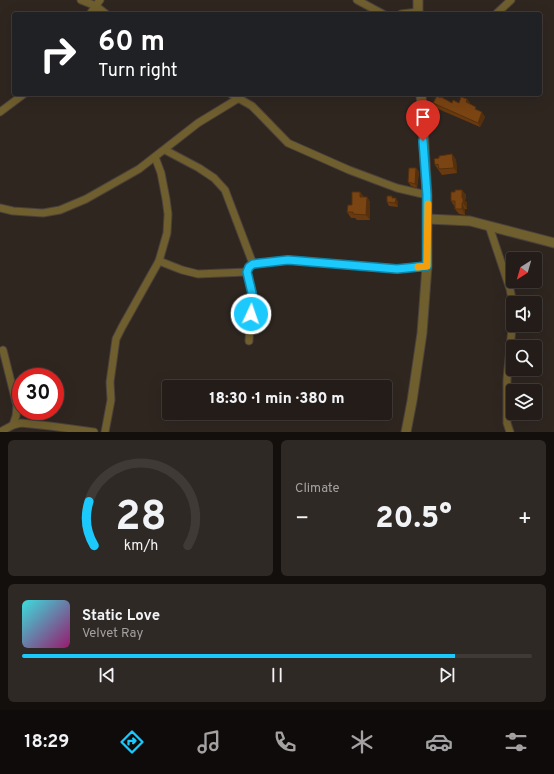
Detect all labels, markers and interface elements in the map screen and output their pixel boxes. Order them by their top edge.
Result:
text: 60 m [98,25,165,61]
icon: right [32,28,84,80]
text: Turn right [98,60,178,83]
pin [406,100,440,141]
icon: arrive [412,106,434,128]
north arrow [506,252,542,288]
map controls [506,252,542,420]
position arrow [230,293,272,335]
button: sound [506,296,542,332]
button: search [506,340,542,376]
speed limit sign: 30 [12,368,64,420]
button: layers [506,384,542,420]
text: 18:30 · 1 min · 380 m [209,390,345,409]
text: Climate [295,481,340,497]
text: 28 [115,492,166,545]
text: 20.5° [375,501,452,538]
text: − [295,506,309,533]
text: + [518,506,532,533]
text: km/h [123,537,158,555]
text: Static Love [82,607,160,626]
text: Velvet Ray [82,626,143,642]
icon: previous [96,664,118,686]
icon: pause [266,664,288,686]
icon: next [436,664,458,686]
icon: directions [118,728,146,756]
icon: music [195,728,223,756]
icon: phone [271,728,299,756]
icon: climate [348,728,376,756]
icon: car [425,728,453,756]
icon: filters [502,728,530,756]
text: 18:29 [24,731,69,754]

